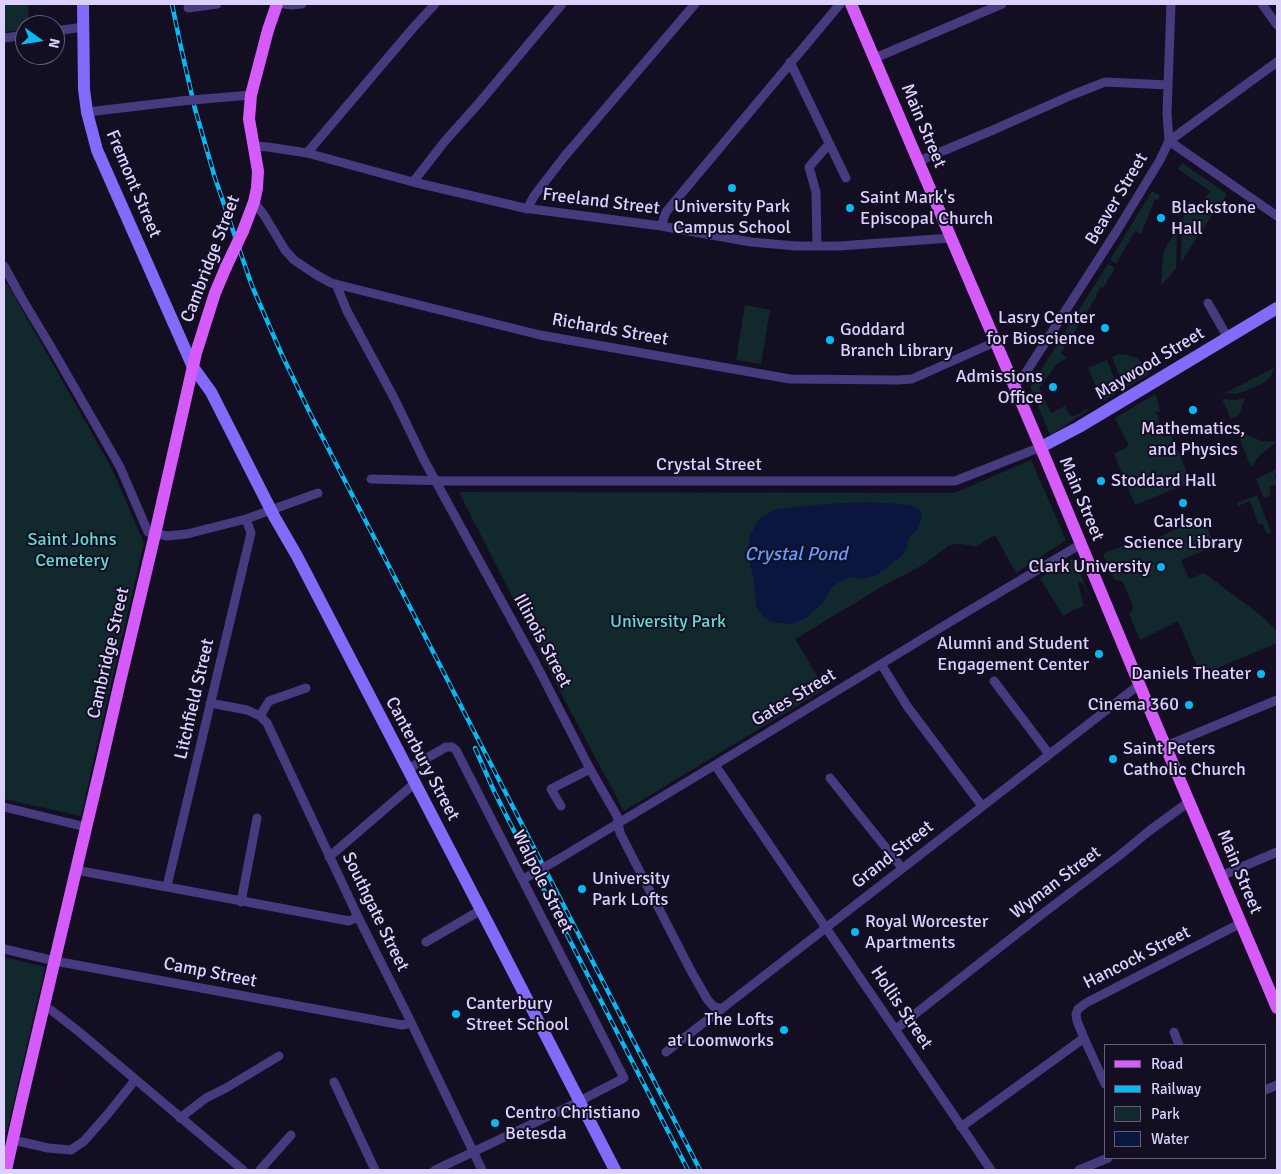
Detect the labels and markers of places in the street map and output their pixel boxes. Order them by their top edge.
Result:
marker: University Park Campus School [726,182,738,194]
place label: Saint Mark's Episcopal Church [860,187,993,230]
place label: University Park Campus School [673,196,791,238]
place label: Blackstone Hall [1171,197,1256,240]
marker: Saint Mark's Episcopal Church [844,202,856,214]
marker: Blackstone Hall [1155,212,1167,224]
place label: Lasry Center for Bioscience [986,307,1095,350]
place label: Goddard Branch Library [840,319,953,362]
marker: Lasry Center for Bioscience [1099,322,1111,334]
marker: Goddard Branch Library [824,334,836,346]
place label: Admissions Office [956,366,1043,408]
marker: Admissions Office [1047,381,1059,393]
marker: Mathematics, and Physics [1187,404,1199,416]
place label: Mathematics, and Physics [1141,418,1245,460]
place label: Stoddard Hall [1111,470,1216,492]
marker: Stoddard Hall [1095,475,1107,487]
marker: Carlson Science Library [1177,497,1189,509]
place label: Carlson Science Library [1124,511,1242,554]
place label: Clark University [1028,556,1151,578]
marker: Clark University [1155,561,1167,573]
place label: Alumni and Student Engagement Center [937,633,1089,676]
marker: Alumni and Student Engagement Center [1093,648,1105,660]
place label: Daniels Theater [1131,663,1251,685]
marker: Daniels Theater [1255,668,1267,680]
place label: Cinema 360 [1088,694,1179,716]
marker: Cinema 360 [1183,699,1195,711]
place label: Saint Peters Catholic Church [1123,738,1246,781]
marker: Saint Peters Catholic Church [1107,753,1119,765]
place label: University Park Lofts [592,868,670,911]
marker: University Park Lofts [576,883,588,895]
place label: Royal Worcester Apartments [865,911,988,954]
marker: Royal Worcester Apartments [849,926,861,938]
place label: Canterbury Street School [466,993,569,1036]
marker: Canterbury Street School [450,1008,462,1020]
place label: The Lofts at Loomworks [667,1009,774,1052]
marker: The Lofts at Loomworks [778,1024,790,1036]
place label: Centro Christiano Betesda [505,1102,640,1144]
marker: Centro Christiano Betesda [489,1117,501,1129]

